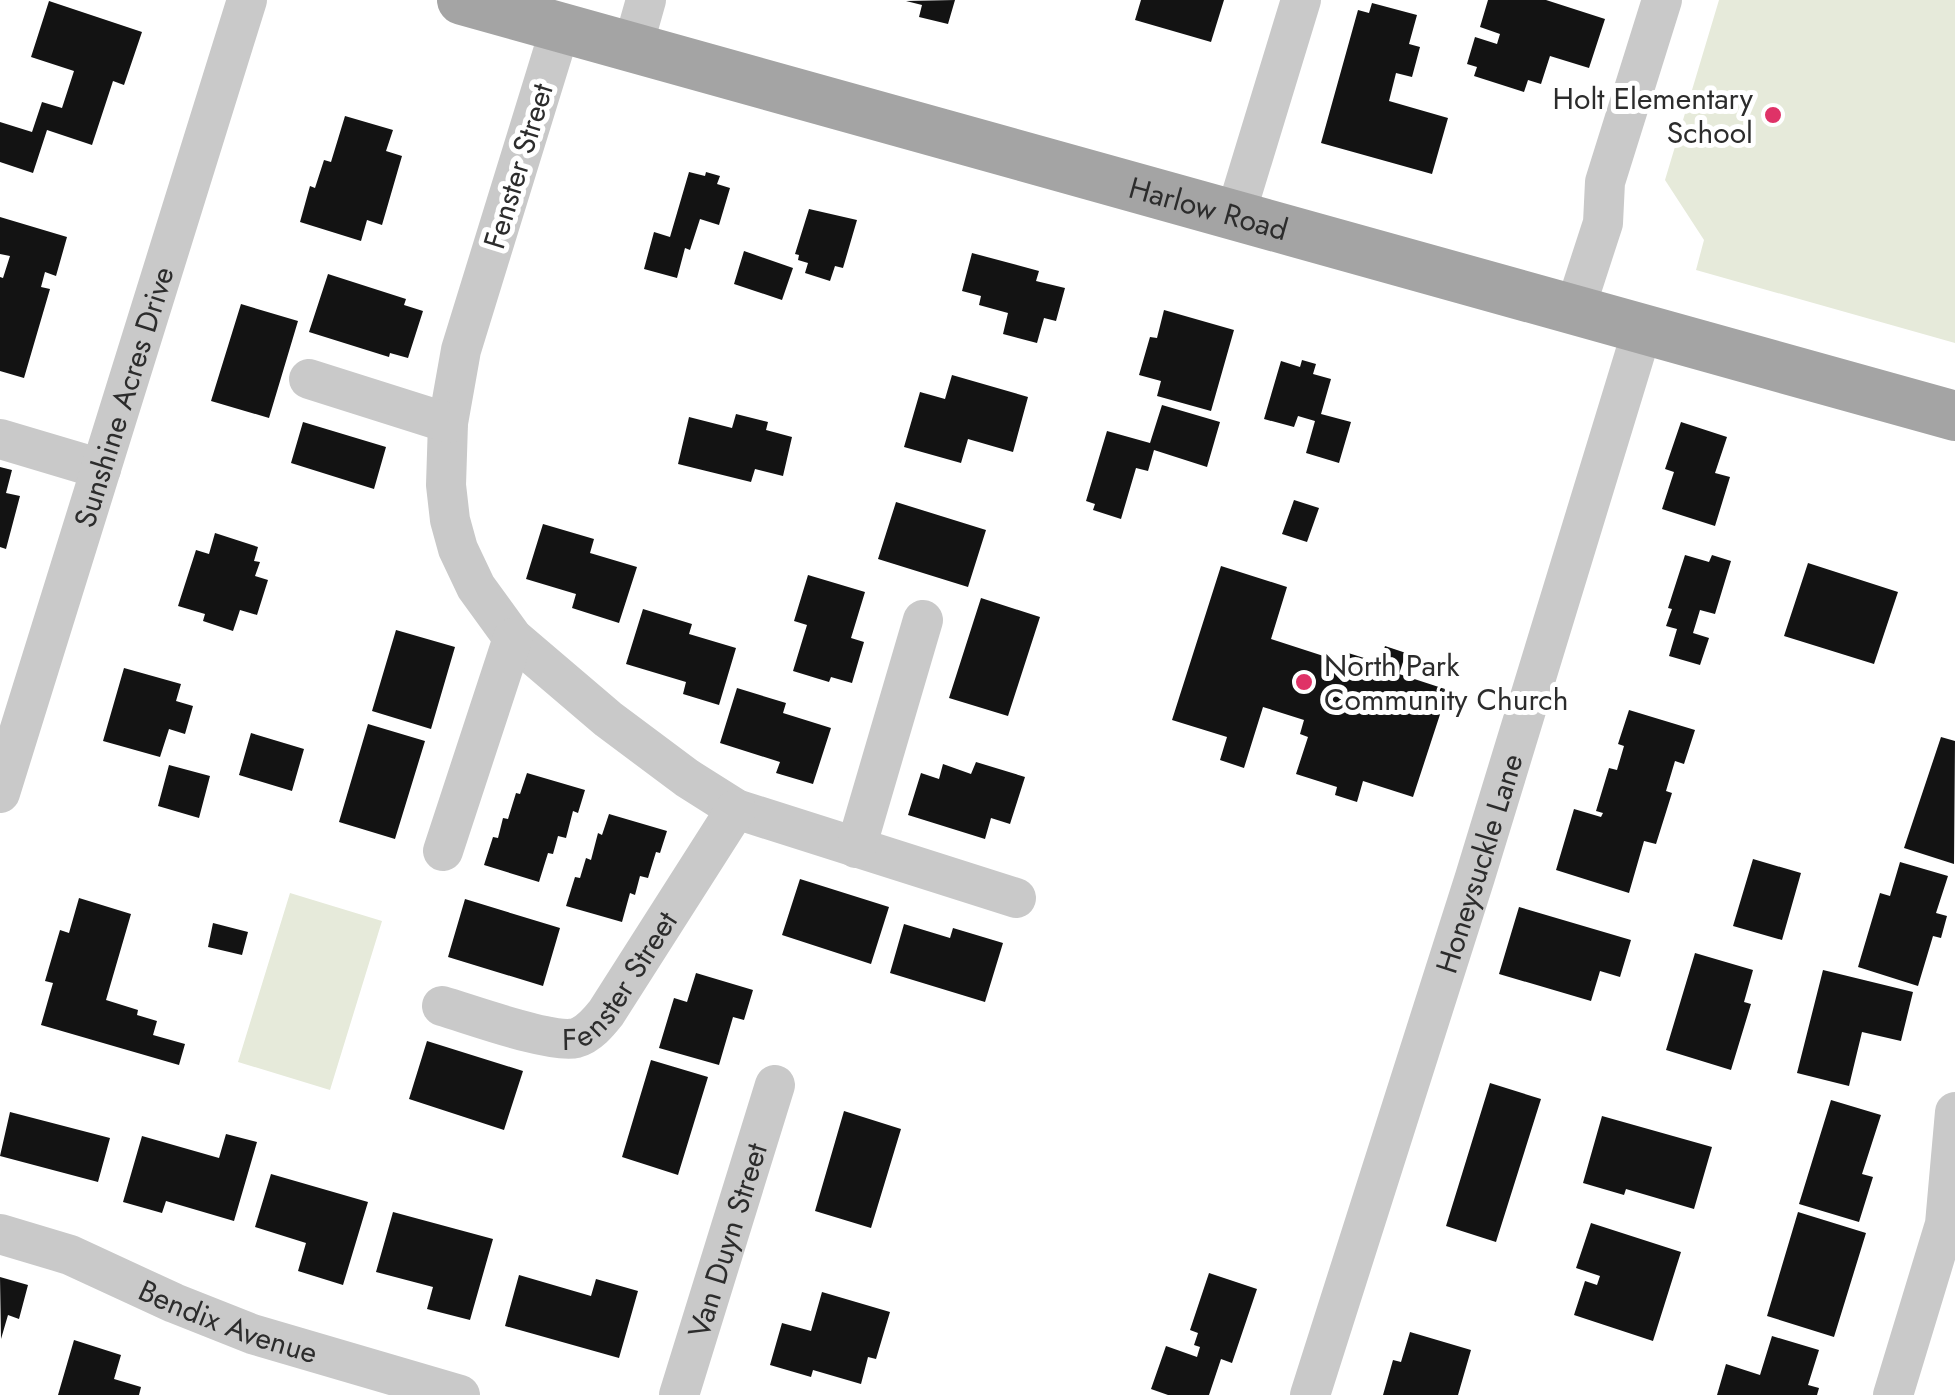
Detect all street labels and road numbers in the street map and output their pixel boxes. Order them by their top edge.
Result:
street label: Fenster Street [472,77,564,254]
street label: Harlow Road [1124,165,1293,251]
street label: Sunshine Acres Drive [63,261,184,533]
street label: Honeysuckle Lane [1424,748,1533,978]
street label: Fenster Street [562,902,688,1060]
street label: Van Duyn Street [677,1137,778,1343]
street label: Bendix Avenue [132,1268,323,1374]

